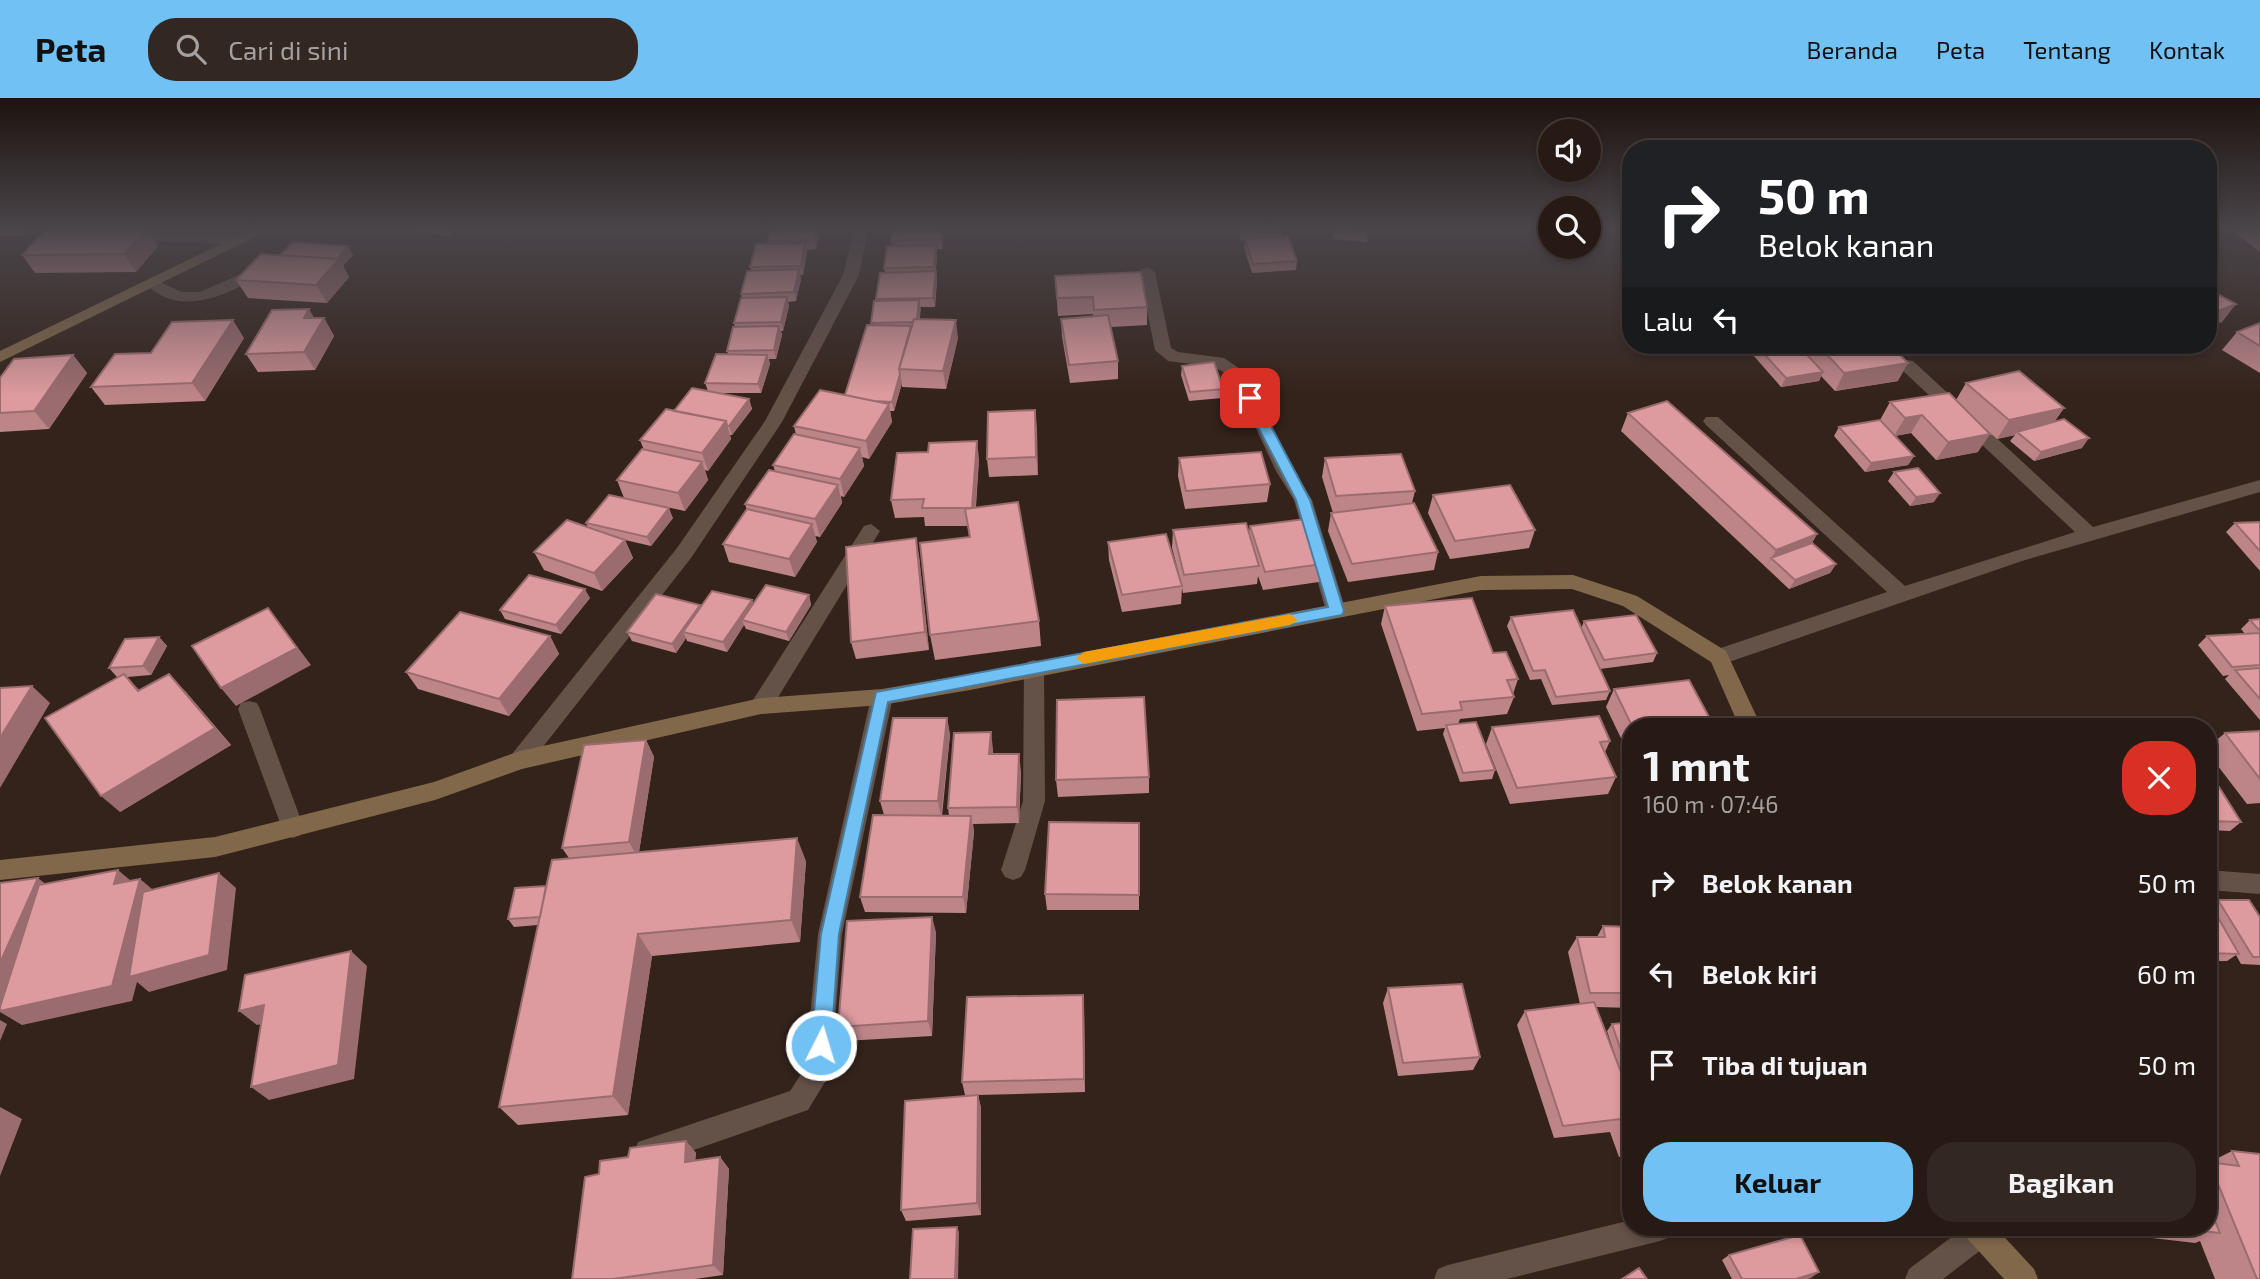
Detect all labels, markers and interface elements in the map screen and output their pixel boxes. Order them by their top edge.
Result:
search box [148,18,638,81]
text: Peta [35,29,106,69]
icon: search [172,30,210,68]
text: Cari di sini [228,34,348,65]
text: Beranda [1807,35,1898,64]
text: Peta [1936,35,1985,64]
text: Tentang [2023,35,2111,64]
text: Kontak [2149,35,2225,64]
map controls [1538,119,1601,259]
button: sound [1538,119,1601,182]
text: 50 m [1758,165,1870,224]
icon: right [1643,168,1734,259]
button: search [1538,196,1601,259]
text: Belok kanan [1758,225,1934,263]
icon: left [1707,301,1745,339]
text: Lalu [1643,305,1693,336]
pin [1220,368,1280,428]
icon: arrive [1231,379,1269,417]
text: 1 mnt [1643,739,1750,789]
button: close [2122,741,2196,815]
text: 160 m · 07:46 [1643,790,1779,818]
icon: right [1643,864,1681,902]
text: Belok kanan [1702,867,1853,898]
text: 50 m [2138,867,2196,898]
icon: left [1643,955,1681,993]
text: Belok kiri [1702,958,1817,989]
text: 60 m [2137,958,2196,989]
position arrow [784,1008,858,1082]
icon: arrive [1643,1046,1681,1084]
text: Tiba di tujuan [1702,1049,1868,1080]
text: 50 m [2138,1049,2196,1080]
button: Keluar [1643,1142,1913,1222]
button: Bagikan [1927,1142,2196,1222]

